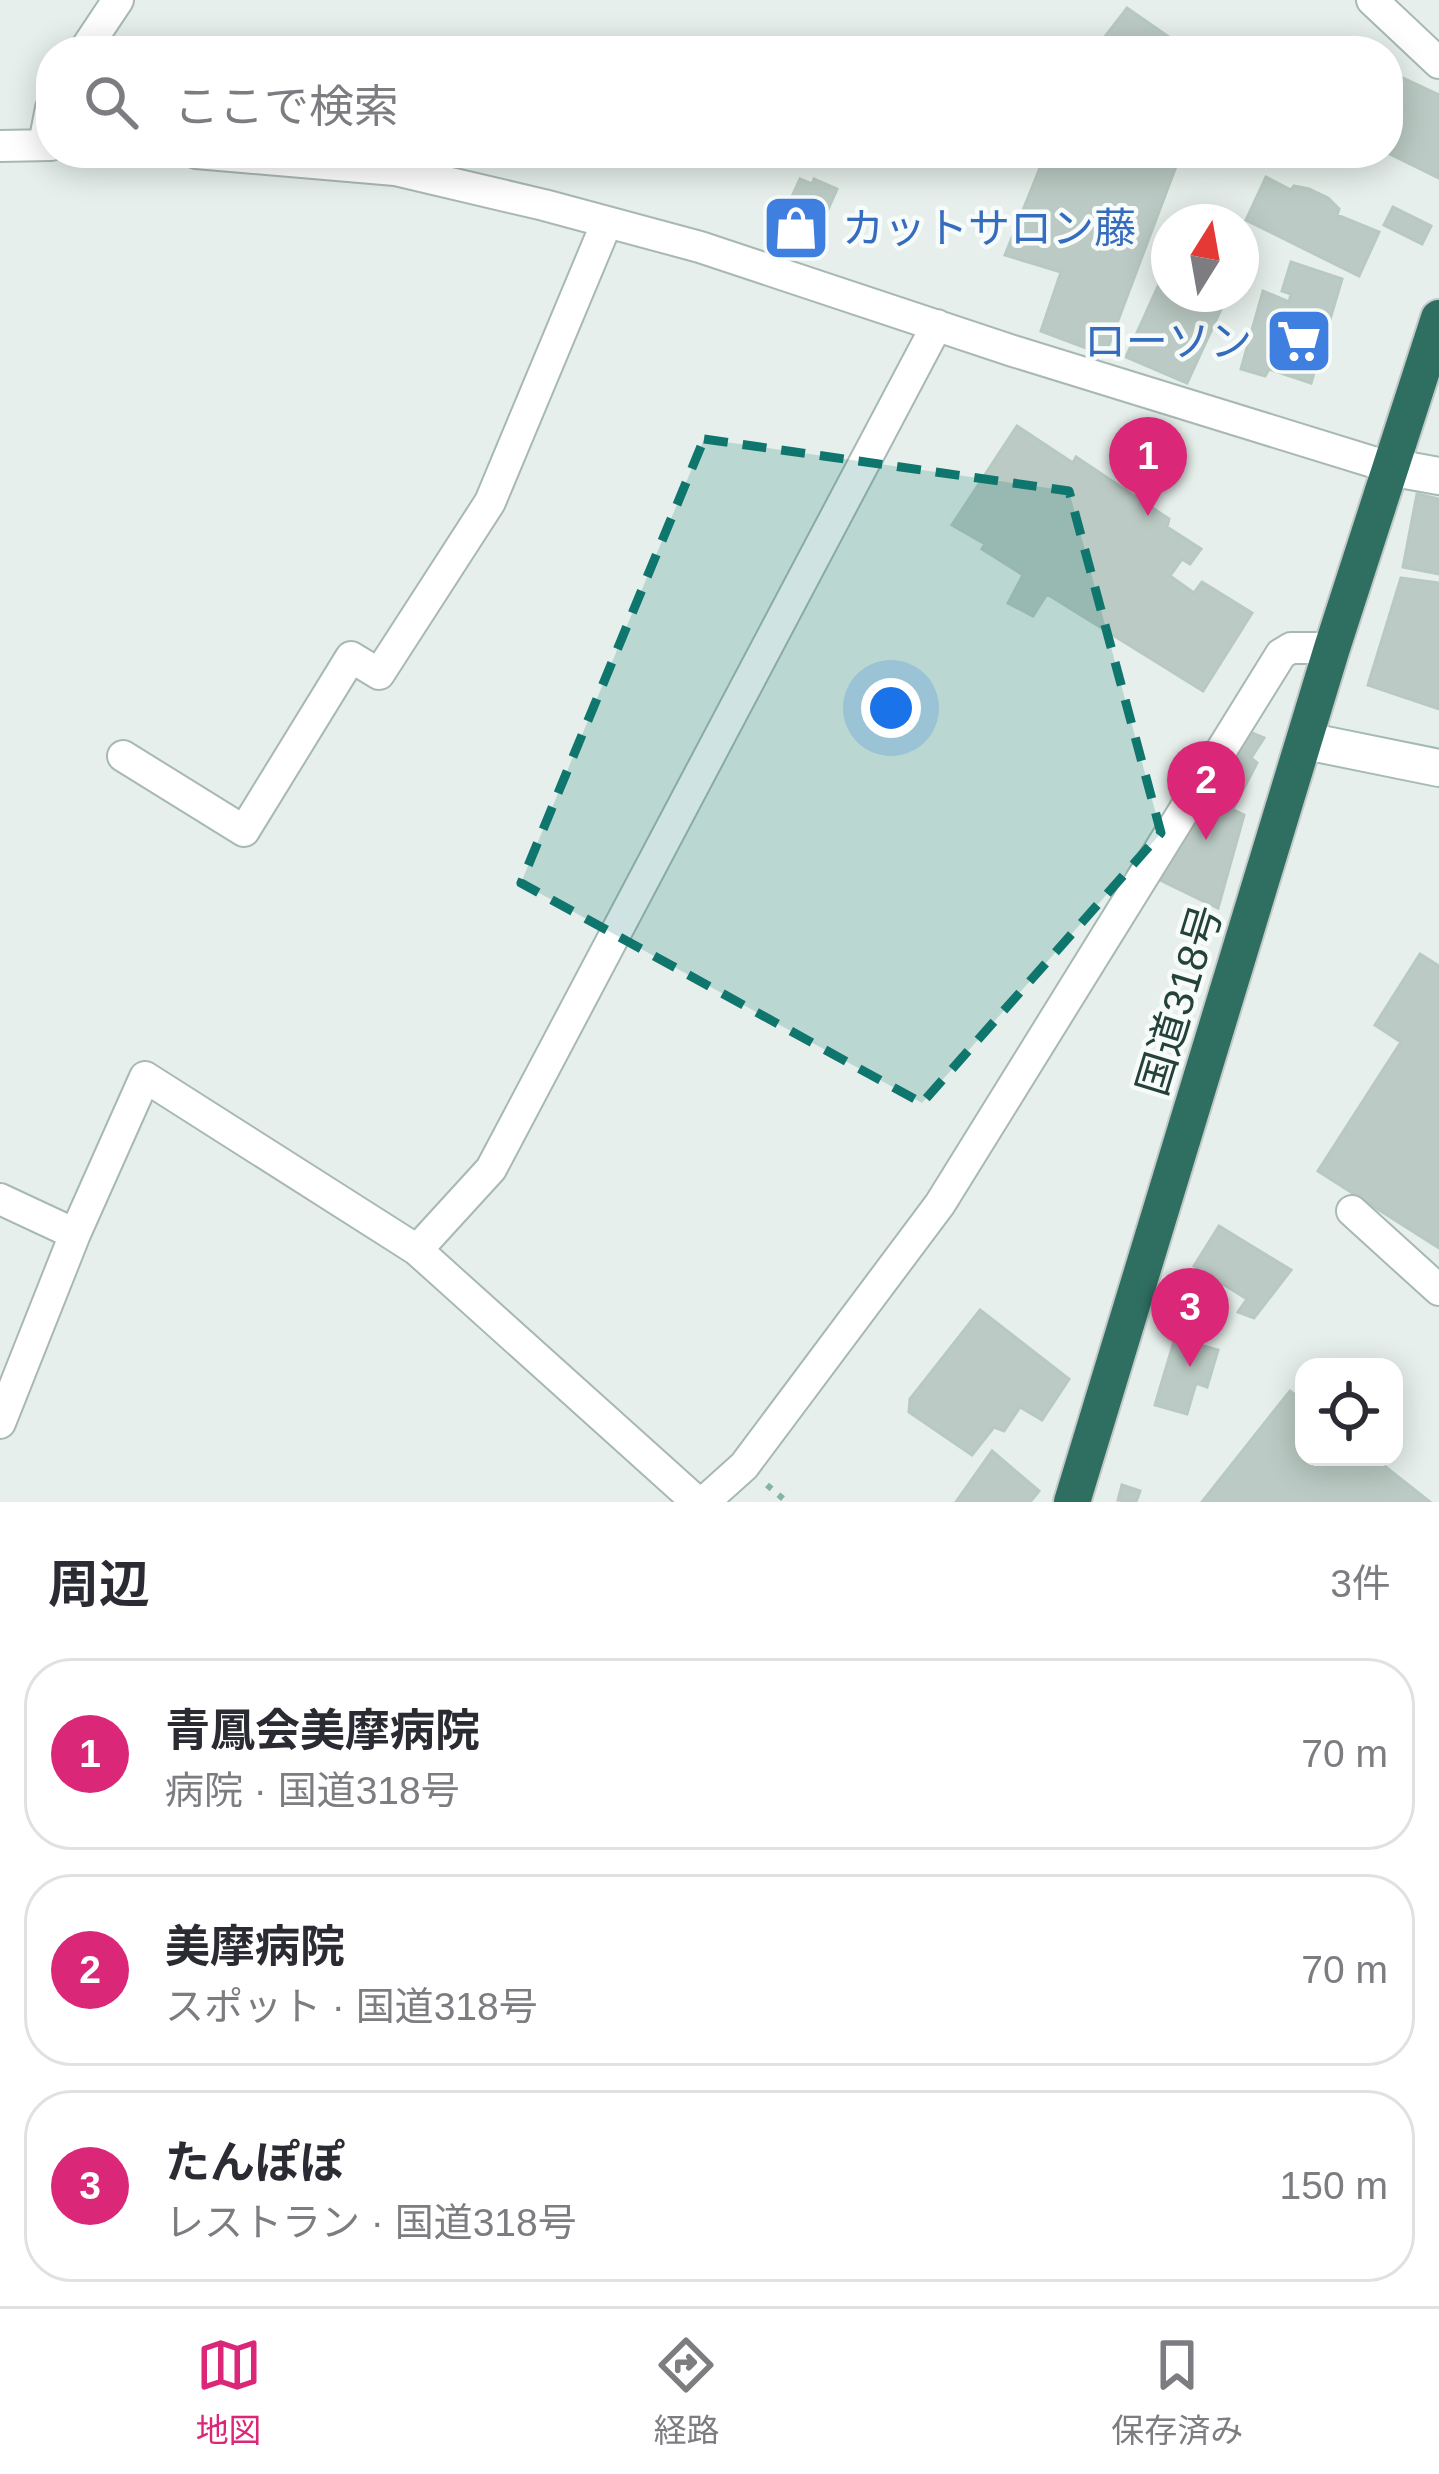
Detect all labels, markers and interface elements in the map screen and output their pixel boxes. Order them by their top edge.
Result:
search box [36,36,1403,168]
icon: search [78,69,144,135]
text: ここで検索 [174,81,399,132]
shop icon: カットサロン藤 [761,193,831,263]
north arrow [1151,204,1259,312]
place label: カットサロン藤 [842,205,1136,252]
supermarket icon: ローソン [1264,306,1334,376]
place label: ローソン [1084,318,1252,365]
pin: 1 [1109,417,1187,516]
your location [861,678,921,738]
pin: 2 [1167,741,1245,840]
street label: 国道318号 [1128,900,1231,1101]
pin: 3 [1151,1268,1229,1367]
map controls [1295,1358,1403,1466]
button: locate [1295,1358,1403,1466]
text: 周辺 [48,1556,150,1613]
text: 3件 [1330,1562,1391,1605]
text: 青鳳会美摩病院 [165,1705,480,1756]
text: 1 [79,1732,101,1775]
text: 70 m [1301,1732,1388,1775]
text: 病院 · 国道318号 [165,1769,460,1812]
text: 美摩病院 [165,1921,345,1972]
text: 2 [79,1948,101,1991]
text: 70 m [1301,1948,1388,1991]
text: スポット · 国道318号 [165,1985,538,2028]
text: たんぽぽ [165,2137,345,2188]
text: 3 [79,2164,101,2207]
text: 150 m [1280,2164,1388,2207]
text: レストラン · 国道318号 [165,2201,577,2244]
tab: 地図 [196,2332,262,2452]
tab: 経路 [653,2332,719,2452]
tab: 保存済み [1111,2332,1243,2452]

